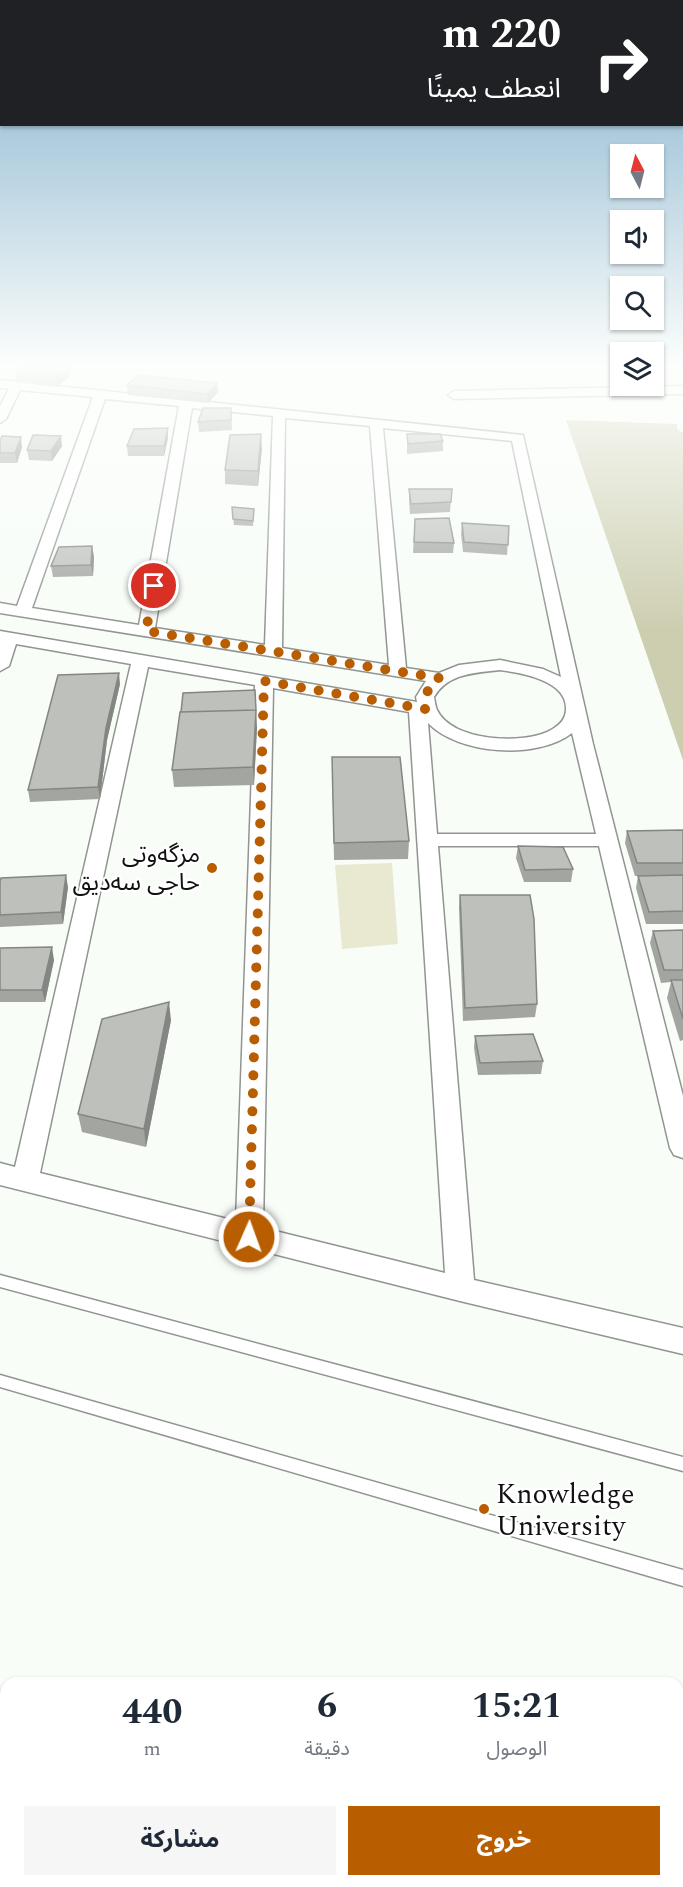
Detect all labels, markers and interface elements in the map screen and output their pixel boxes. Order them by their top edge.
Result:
text: 220 m [442,3,561,66]
icon: right [582,24,660,102]
text: انعطف يمينًا [427,68,561,110]
north arrow [610,144,664,198]
map controls [610,144,664,396]
button: sound [610,210,664,264]
button: search [610,276,664,330]
button: layers [610,342,664,396]
pin [128,560,179,611]
icon: arrive [137,569,170,602]
place label: مزگەوتی حاجی سەدیق [73,837,200,901]
marker: مزگەوتی حاجی سەدیق [205,861,219,875]
position arrow [217,1205,281,1269]
place label: Knowledge University [496,1473,635,1548]
marker: Knowledge University [477,1502,491,1516]
text: 6 [317,1679,337,1734]
text: 15:21 [472,1679,562,1734]
text: 440 [122,1685,182,1740]
text: m [144,1734,161,1764]
text: دقيقة [304,1734,350,1764]
text: الوصول [487,1734,547,1764]
button: مشاركة [24,1806,336,1875]
button: خروج [348,1806,660,1875]

